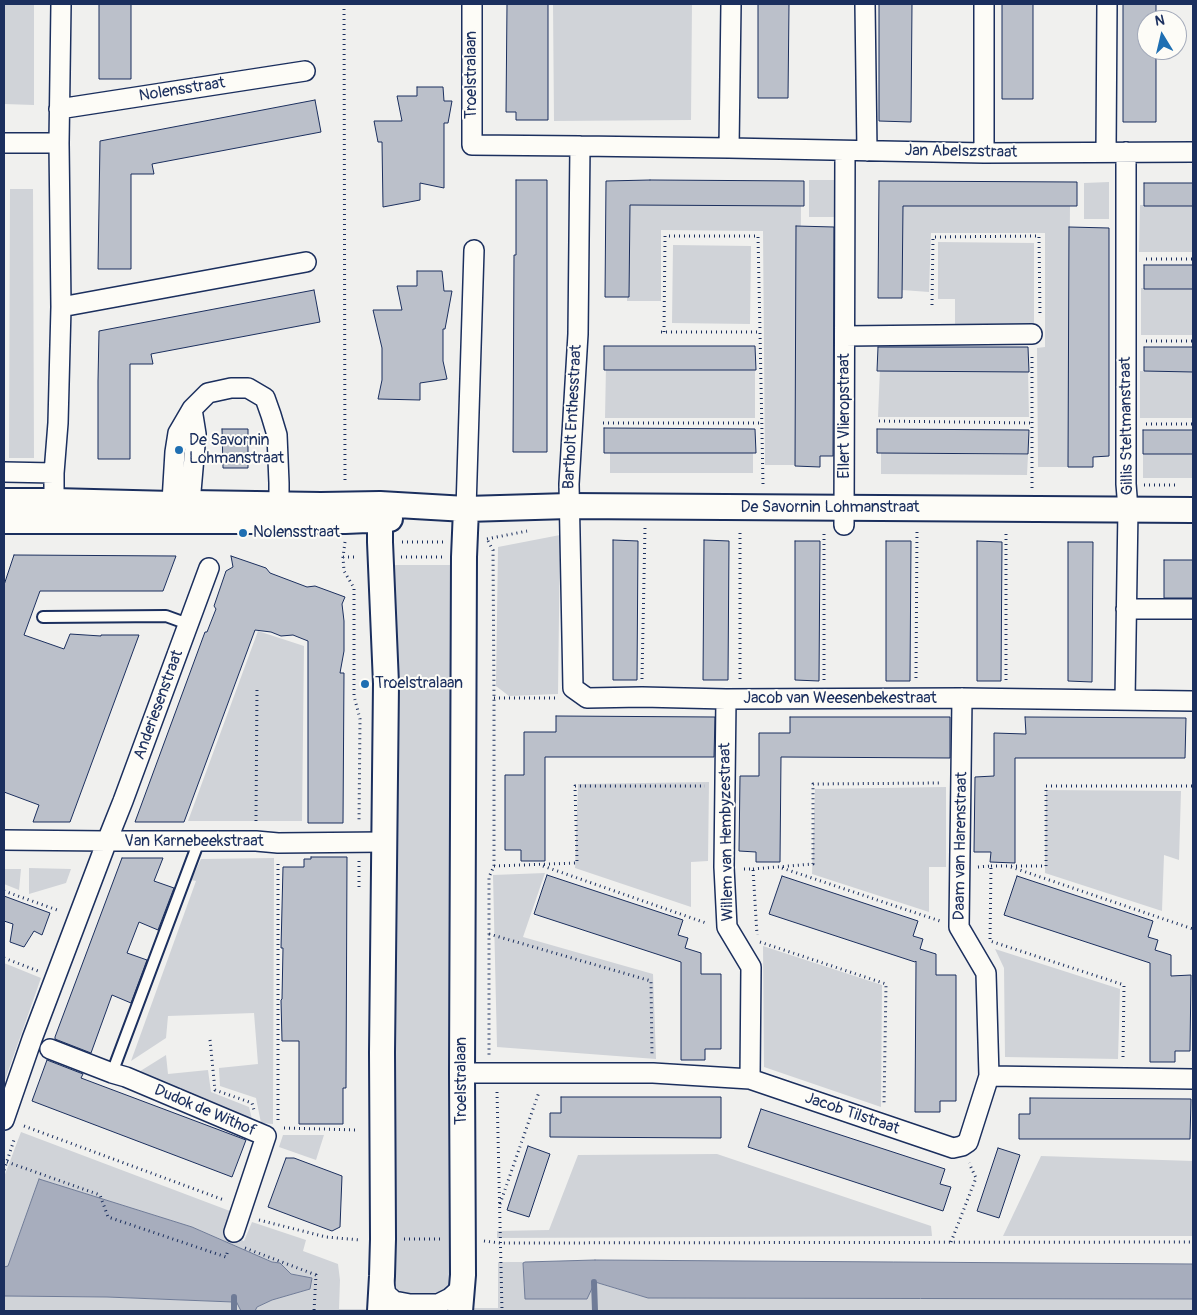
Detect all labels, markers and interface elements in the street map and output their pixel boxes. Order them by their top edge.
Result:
north arrow [1137,10,1187,60]
text: N [1154,12,1166,30]
street label: Troelstralaan [462,31,482,119]
street label: Nolensstraat [138,74,226,106]
street label: Jan Abelszstraat [904,141,1018,163]
street label: Bartholt Enthesstraat [560,344,586,490]
street label: Ellert Vlieropstraat [835,353,855,479]
street label: Gillis Steltmanstraat [1116,357,1138,495]
place label: De Savornin Lohmanstraat [189,431,284,469]
marker: De Savornin Lohmanstraat [173,444,185,456]
street label: De Savornin Lohmanstraat [740,498,920,518]
place label: Nolensstraat [253,523,340,543]
marker: Nolensstraat [237,527,249,539]
street label: Anderiesenstraat [130,648,188,762]
place label: Troelstralaan [375,674,463,694]
marker: Troelstralaan [359,678,371,690]
street label: Jacob van Weesenbekestraat [743,689,937,709]
street label: Willem van Hembyzestraat [716,742,738,922]
street label: Daam van Harenstraat [950,771,972,921]
street label: Van Karnebeekstraat [124,832,264,852]
street label: Troelstralaan [452,1037,472,1125]
street label: Dudok de Withof [151,1081,259,1141]
street label: Jacob Tilstraat [802,1089,902,1139]

